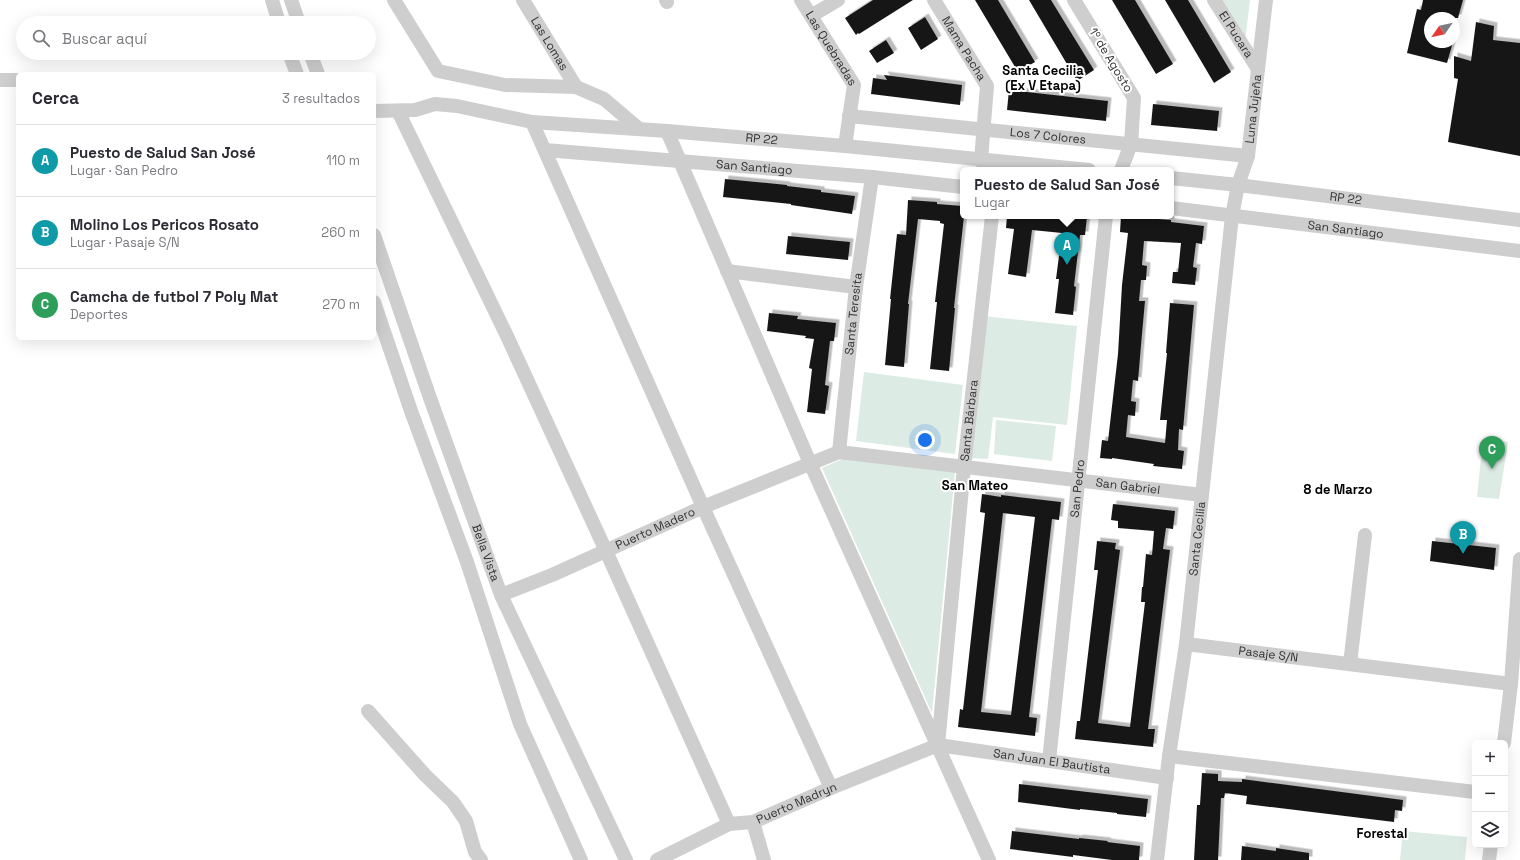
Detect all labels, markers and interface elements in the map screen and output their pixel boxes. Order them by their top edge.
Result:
street label: Las Quebradas [802,8,860,89]
street label: El Pucara [1215,8,1257,61]
north arrow [1424,12,1460,48]
street label: Mama Pacha [938,13,990,84]
street label: Las Lomas [527,14,572,73]
search box [16,16,376,60]
street label: 1º de Agosto [1085,25,1137,95]
icon: search [30,27,52,49]
text: Buscar aquí [62,29,147,48]
district label: Santa Cecilia (Ex V Etapa) [1002,62,1084,94]
street label: Luna Jujeña [1241,73,1265,145]
text: Cerca [32,87,79,109]
text: 3 resultados [282,90,360,107]
street label: Los 7 Colores [1009,124,1087,148]
street label: RP 22 [745,130,779,148]
text: Puesto de Salud San José [70,143,256,162]
text: A [41,152,49,169]
text: 110 m [326,152,360,169]
street label: San Santiago [715,156,793,178]
text: Lugar · San Pedro [70,162,178,179]
popup [960,167,1174,219]
text: Puesto de Salud San José [974,175,1160,194]
street label: RP 22 [1329,188,1363,208]
text: Lugar [974,194,1010,211]
text: Molino Los Pericos Rosato [70,215,259,234]
street label: San Santiago [1307,217,1385,242]
text: B [41,224,49,241]
text: 260 m [321,224,360,241]
pin: A [1054,232,1080,265]
text: Lugar · Pasaje S/N [70,234,180,251]
street label: Santa Teresita [841,271,866,356]
text: Camcha de futbol 7 Poly Mat [70,287,278,306]
text: C [41,296,49,313]
text: 270 m [322,296,360,313]
text: Deportes [70,306,128,323]
street label: Santa Bárbara [957,379,982,462]
your location [915,430,935,450]
pin: C [1479,436,1505,469]
street label: San Pedro [1067,459,1088,518]
street label: San Gabriel [1095,474,1161,498]
district label: San Mateo [942,477,1008,494]
district label: 8 de Marzo [1304,481,1372,498]
street label: Santa Cecilia [1185,500,1209,577]
street label: Puerto Madero [613,504,698,553]
pin: B [1450,521,1476,554]
street label: Bella Vista [468,522,504,584]
street label: Pasaje S/N [1238,643,1299,666]
map controls [1472,740,1508,848]
button: + [1472,740,1508,776]
street label: San Juan El Bautista [992,745,1112,778]
button: − [1472,776,1508,812]
street label: Puerto Madryn [754,779,839,828]
button: layers [1472,812,1508,848]
district label: Forestal [1357,825,1407,842]

